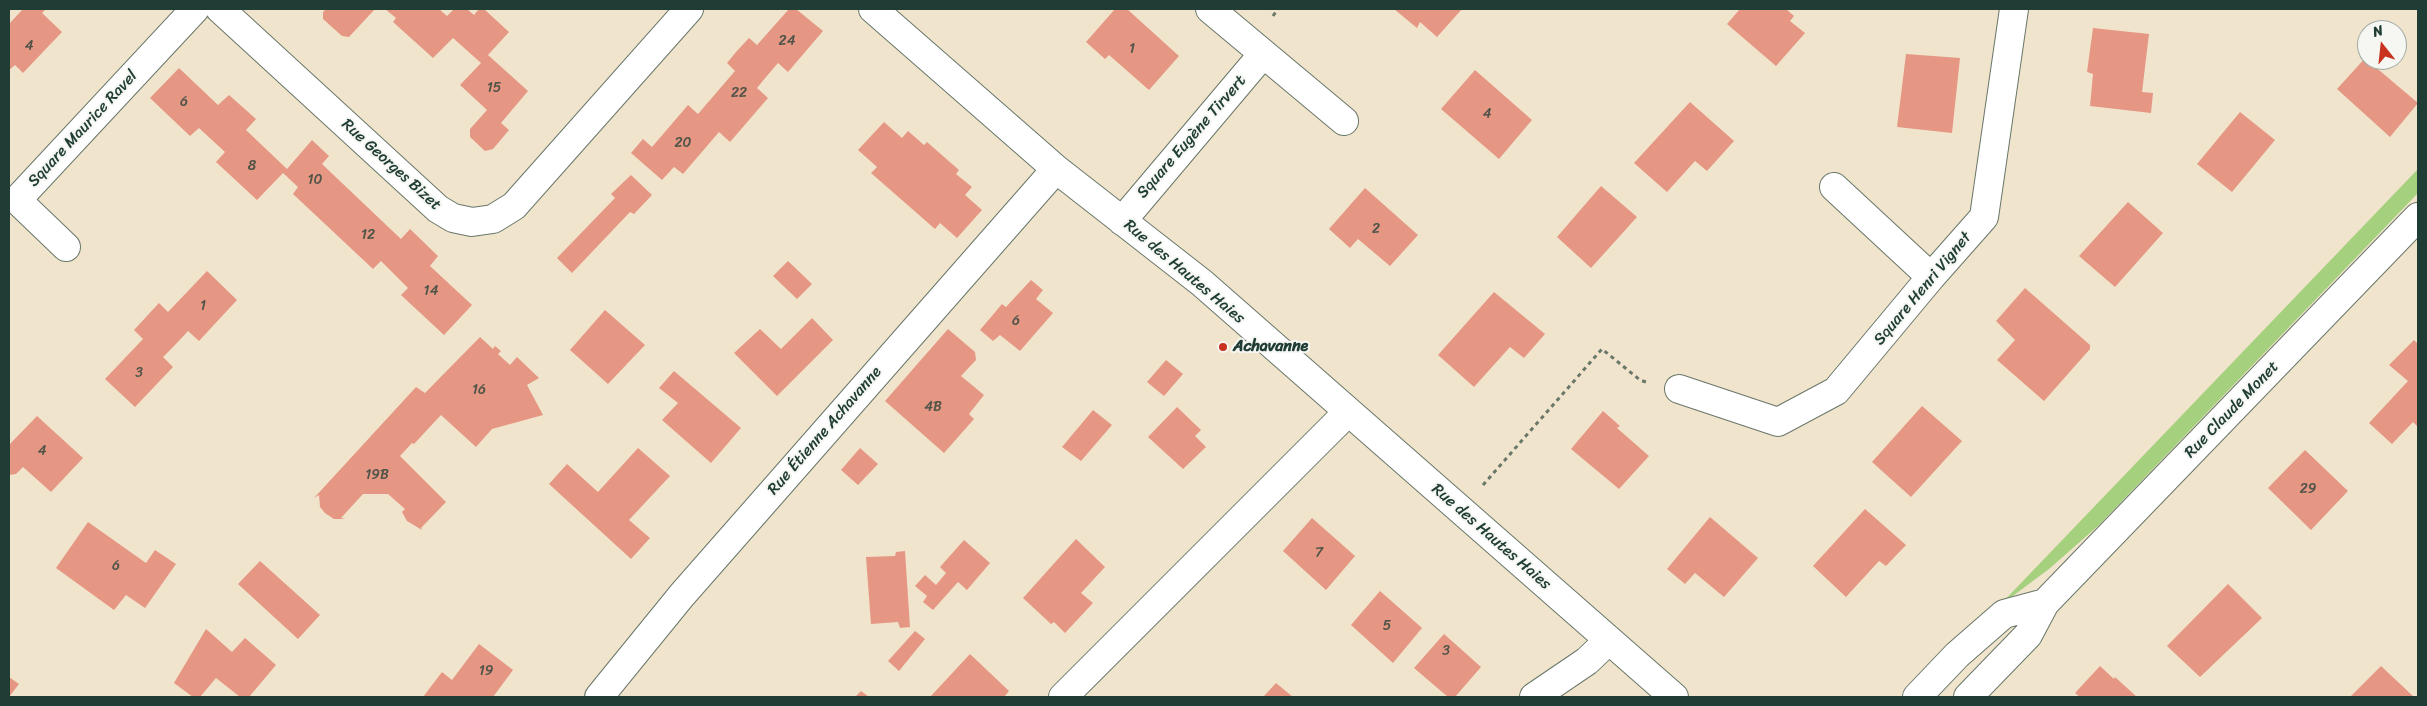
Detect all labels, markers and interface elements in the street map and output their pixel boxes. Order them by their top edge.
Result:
text: N [2370,18,2386,44]
north arrow [2357,20,2407,70]
house number: 24 [779,33,795,49]
house number: 4 [25,38,33,54]
house number: 1 [1129,41,1135,57]
street label: Square Maurice Ravel [24,67,142,191]
street label: Square Eugène Tirvert [1133,72,1251,202]
house number: 15 [487,80,501,96]
house number: 22 [731,85,747,101]
house number: 6 [180,94,188,110]
house number: 4 [1483,106,1491,122]
street label: Rue Georges Bizet [337,115,445,215]
house number: 20 [675,135,691,151]
house number: 8 [248,158,256,174]
house number: 10 [308,172,322,188]
street label: Rue des Hautes Haies [1120,216,1248,328]
house number: 2 [1372,221,1380,237]
house number: 12 [361,227,375,243]
street label: Square Henri Vignet [1870,229,1976,349]
house number: 14 [424,283,438,299]
house number: 1 [200,298,206,314]
house number: 6 [1012,313,1020,329]
place label: Achavanne [1233,337,1308,357]
marker: Achavanne [1217,341,1229,353]
street label: Rue Claude Monet [2181,358,2283,462]
street label: Rue Étienne Achavanne [764,363,886,499]
house number: 3 [135,365,143,381]
house number: 16 [472,382,486,398]
house number: 4B [924,399,942,415]
house number: 4 [38,443,46,459]
house number: 19B [365,467,389,483]
street label: Rue des Hautes Haies [1427,480,1555,594]
house number: 29 [2300,481,2316,497]
house number: 7 [1315,545,1323,561]
house number: 6 [112,558,120,574]
house number: 5 [1383,618,1391,634]
house number: 3 [1442,643,1450,659]
house number: 19 [479,663,493,679]

